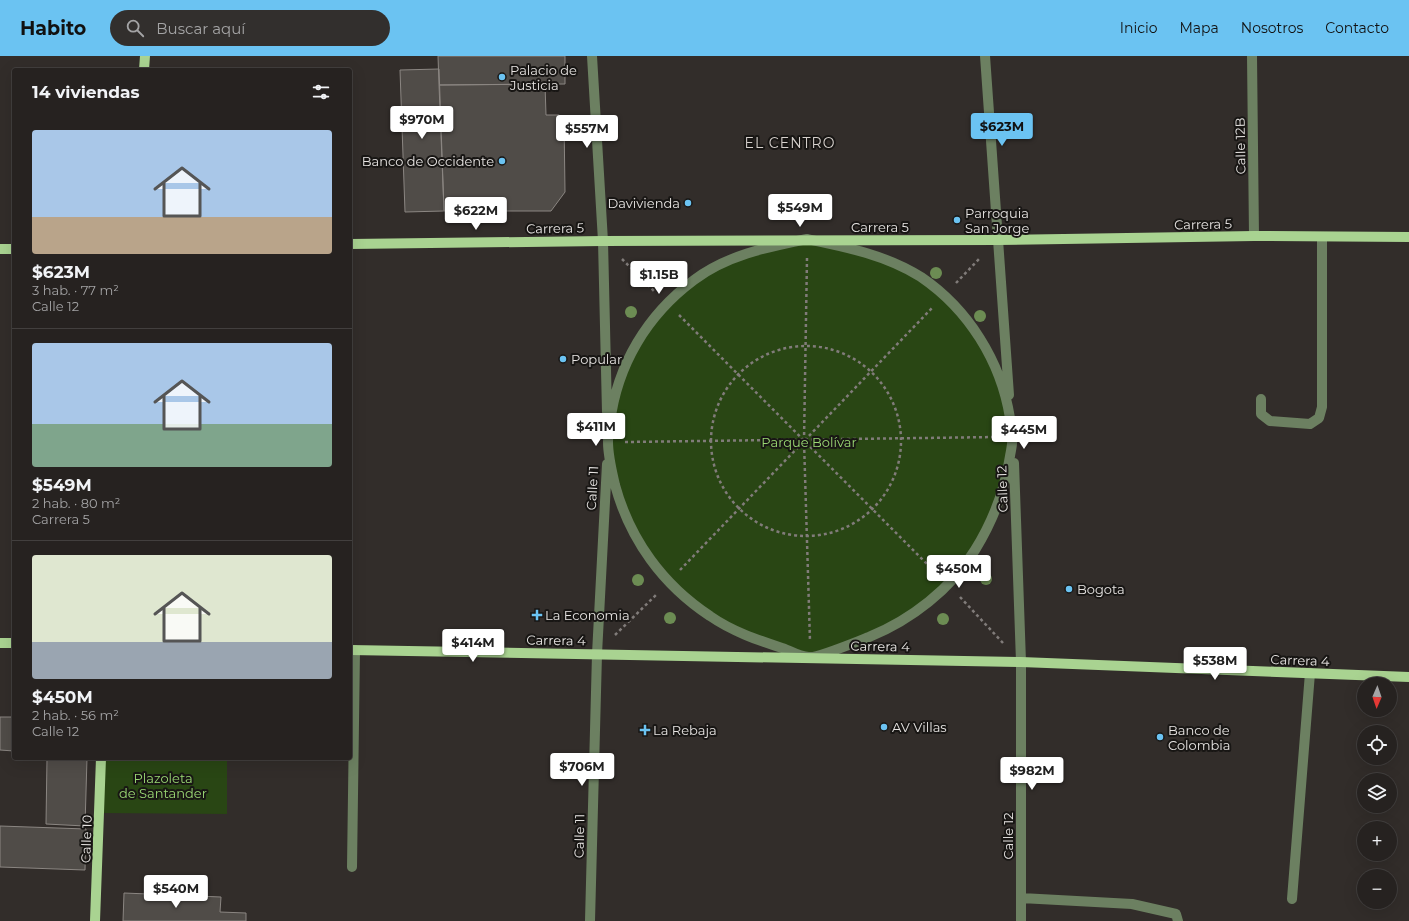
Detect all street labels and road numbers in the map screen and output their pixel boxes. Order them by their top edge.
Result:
street label: Calle 12B [1232,117,1248,175]
street label: Carrera 5 [1174,215,1232,233]
street label: Carrera 5 [526,219,584,237]
street label: Carrera 5 [851,219,909,235]
street label: Calle 11 [583,465,601,511]
street label: Calle 12 [993,465,1011,513]
street label: Carrera 4 [526,631,586,649]
street label: Carrera 4 [850,637,910,655]
street label: Carrera 4 [1270,651,1330,669]
street label: Calle 12 [1000,812,1016,860]
street label: Calle 11 [571,814,587,858]
street label: Calle 10 [77,815,95,863]

